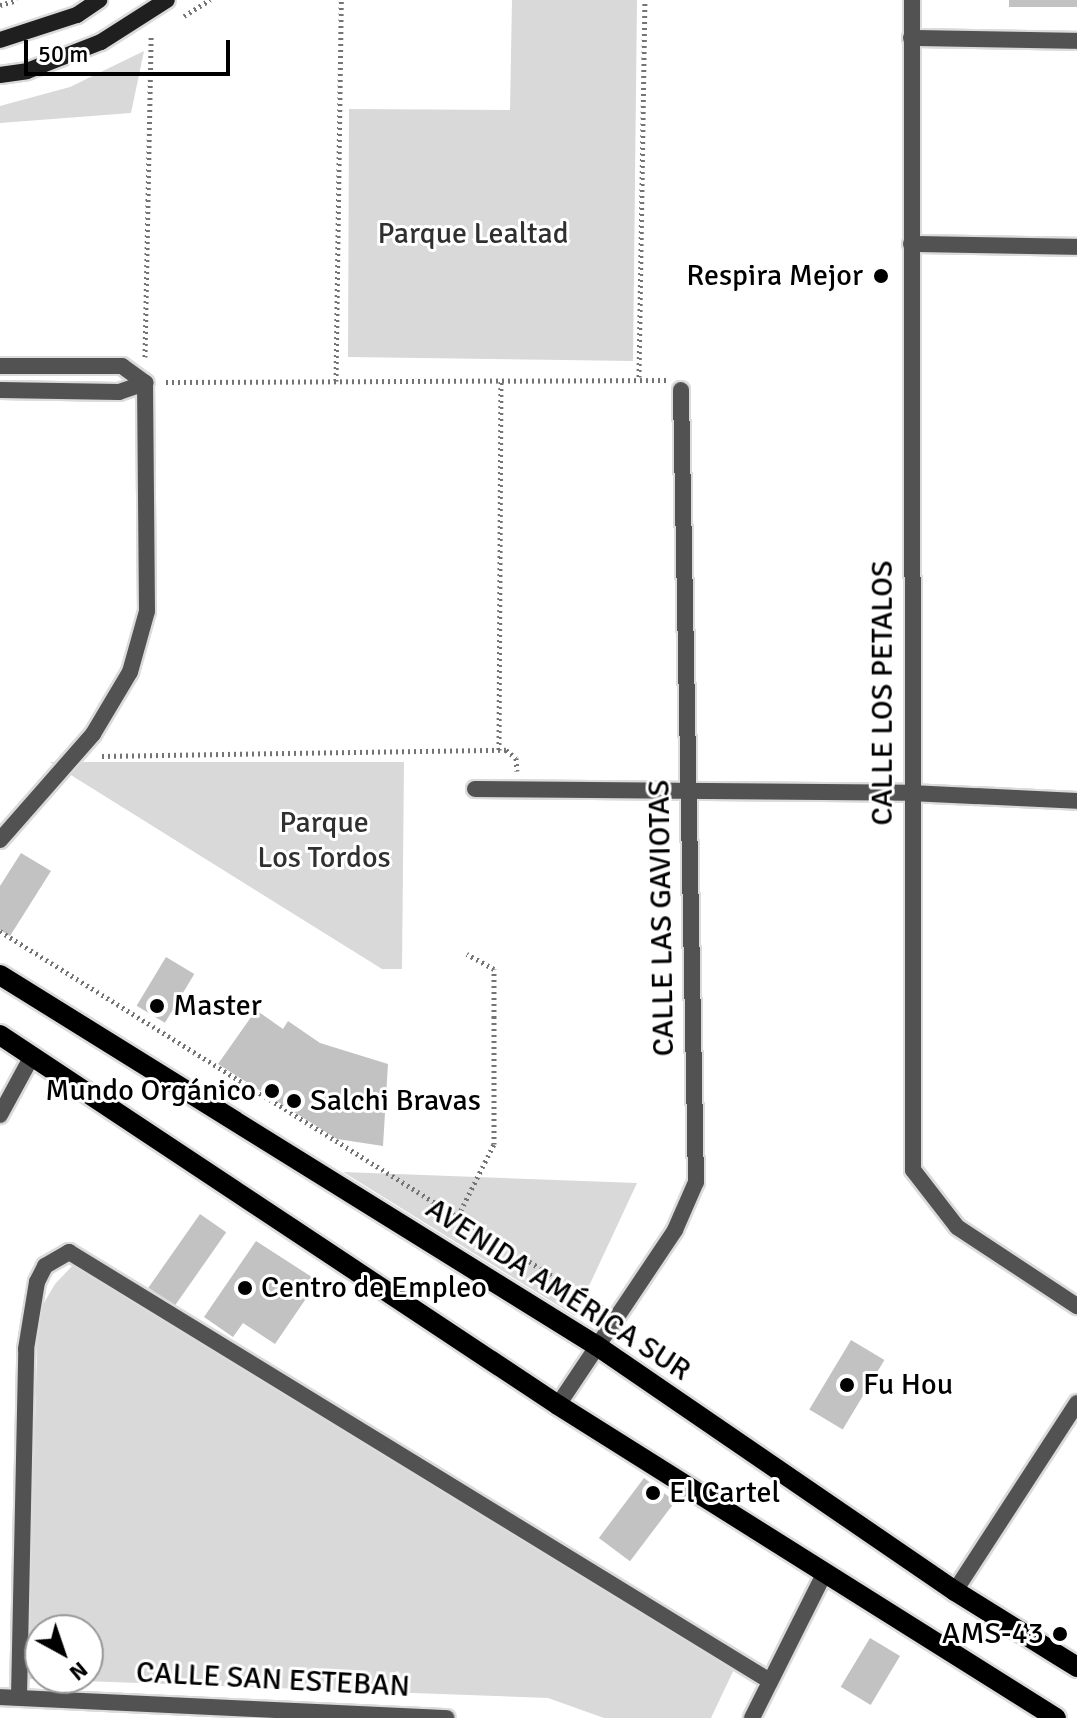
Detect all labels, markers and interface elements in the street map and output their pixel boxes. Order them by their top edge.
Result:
scale bar [28,24,234,74]
text: 50 m [38,39,88,69]
park label: Parque Lealtad [377,216,569,252]
place label: Respira Mejor [686,258,863,294]
marker: Respira Mejor [870,265,892,287]
street label: CALLE LOS PETALOS [865,560,901,826]
street label: CALLE LAS GAVIOTAS [642,779,682,1057]
park label: Parque Los Tordos [257,805,391,876]
place label: Master [173,988,262,1024]
marker: Master [148,997,166,1015]
place label: Mundo Orgánico [45,1073,256,1109]
marker: Mundo Orgánico [263,1082,281,1100]
place label: Salchi Bravas [310,1083,481,1119]
marker: Salchi Bravas [285,1092,303,1110]
street label: AVENIDA AMÉRICA SUR [419,1191,697,1389]
place label: Centro de Empleo [261,1270,487,1306]
marker: Centro de Empleo [236,1279,254,1297]
place label: Fu Hou [863,1367,953,1403]
marker: Fu Hou [838,1376,856,1394]
place label: El Cartel [669,1475,780,1511]
marker: El Cartel [644,1484,662,1502]
north arrow [24,1614,104,1694]
place label: AMS-43 [942,1616,1044,1652]
marker: AMS-43 [1051,1625,1069,1643]
street label: CALLE SAN ESTEBAN [135,1655,411,1705]
text: N [64,1656,93,1686]

